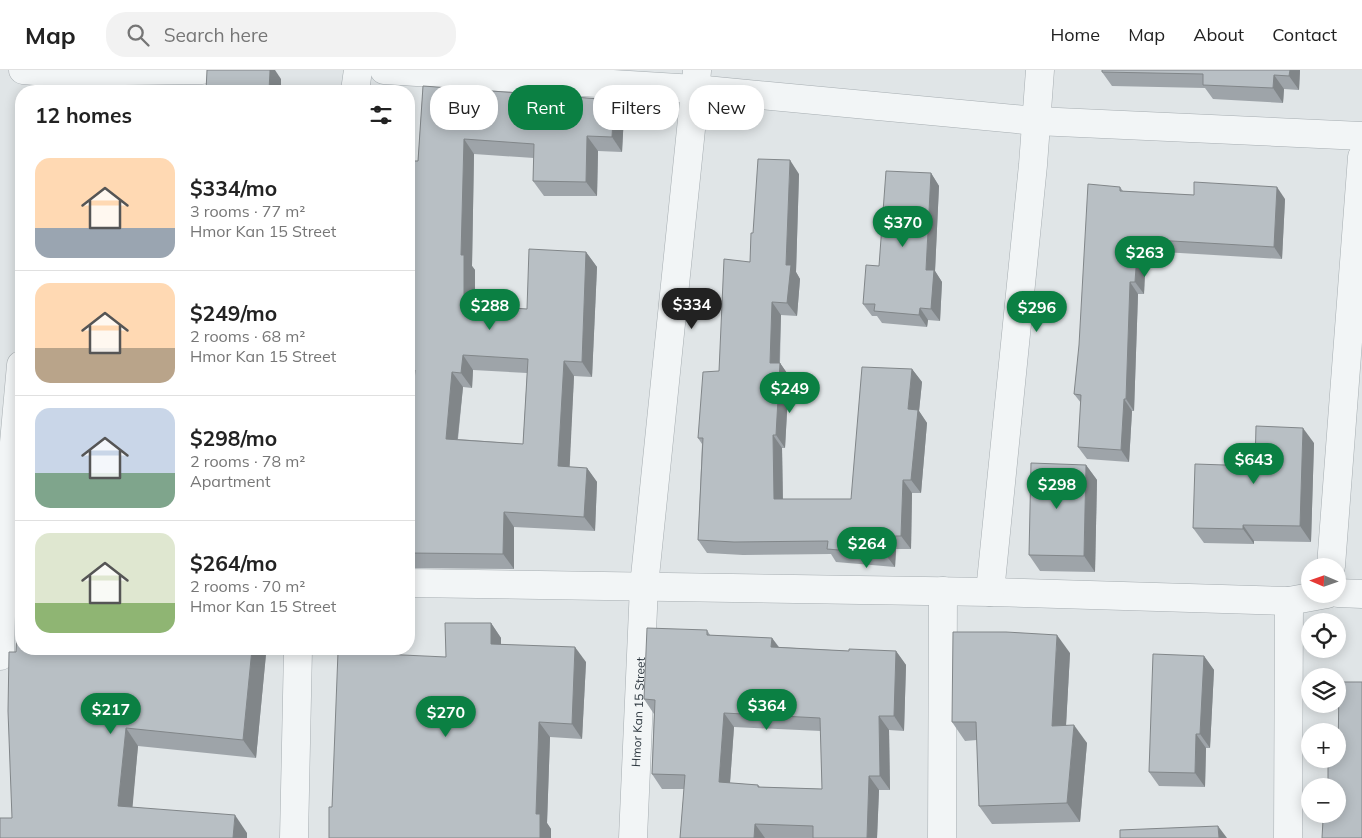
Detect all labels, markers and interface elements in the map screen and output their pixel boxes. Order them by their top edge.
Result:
search box [106,12,456,57]
text: Map [25,20,76,50]
icon: search [124,21,152,49]
text: Search here [164,23,268,47]
text: Home [1050,23,1100,46]
text: Map [1128,23,1165,46]
text: About [1193,23,1244,46]
text: Contact [1272,23,1337,46]
chip: Buy [430,85,498,130]
chip: Rent [508,85,583,130]
chip: Filters [593,85,679,130]
chip: New [689,85,764,130]
icon: filters [367,101,395,129]
text: 12 homes [35,102,132,128]
text: $334/mo [190,175,277,201]
icon: home [75,178,135,238]
text: 3 rooms · 77 m² [190,201,305,221]
pin: $370 [873,206,933,248]
text: $370 [884,212,922,232]
text: Hmor Kan 15 Street [190,221,336,241]
pin: $263 [1115,236,1175,278]
text: $263 [1126,242,1164,262]
pin: $288 [460,288,520,331]
pin: $334 [662,288,722,330]
pin: $296 [1007,290,1067,333]
text: $334 [673,294,711,314]
text: $288 [471,295,509,315]
text: $296 [1018,297,1056,317]
text: $249/mo [190,300,277,326]
icon: home [75,303,135,363]
text: 2 rooms · 68 m² [190,326,305,346]
text: Hmor Kan 15 Street [190,346,336,366]
pin: $249 [760,372,820,414]
text: $249 [771,378,809,398]
text: $298/mo [190,425,277,451]
icon: home [75,428,135,488]
pin: $643 [1224,442,1284,485]
text: $643 [1235,449,1273,469]
text: 2 rooms · 78 m² [190,451,305,471]
pin: $298 [1027,468,1087,510]
text: Apartment [190,471,271,491]
text: $298 [1038,474,1076,494]
pin: $264 [837,526,897,569]
text: $264 [848,533,886,553]
text: $264/mo [190,550,277,576]
icon: home [75,553,135,613]
north arrow [1301,558,1346,602]
map controls [1301,558,1346,823]
text: 2 rooms · 70 m² [190,576,305,596]
text: Hmor Kan 15 Street [190,596,336,616]
button: locate [1301,613,1346,658]
street label: Hmor Kan 15 Street [628,657,648,767]
button: layers [1301,668,1346,713]
pin: $364 [737,688,797,731]
pin: $217 [81,692,141,735]
text: $364 [748,695,786,715]
pin: $270 [416,696,476,738]
text: $217 [92,699,130,719]
text: $270 [427,702,465,722]
button: + [1301,723,1346,768]
button: − [1301,778,1346,823]

